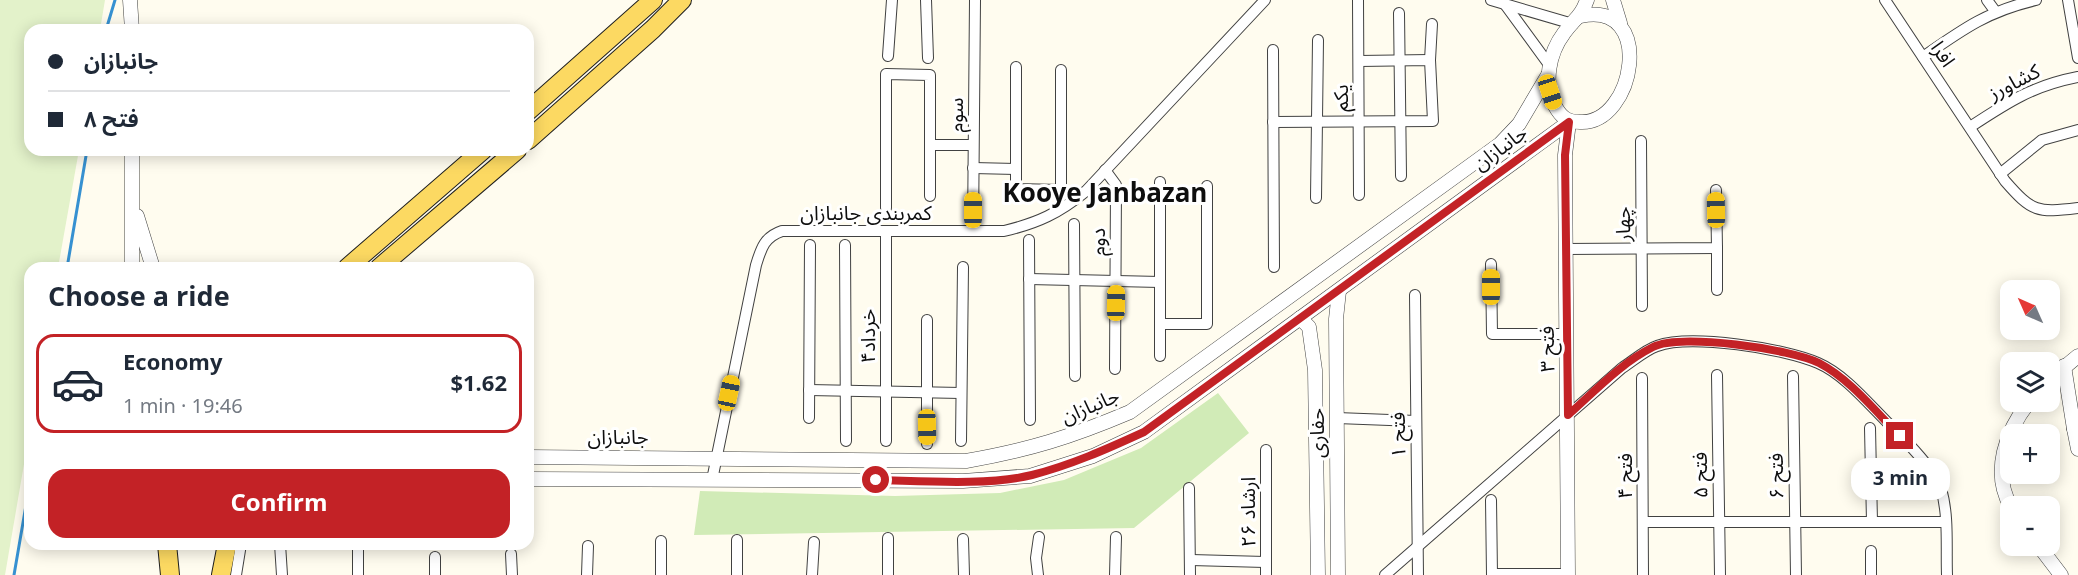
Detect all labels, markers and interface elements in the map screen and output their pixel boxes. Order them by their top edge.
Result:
street label: افرا [1918,32,1967,77]
text: جانبازان [84,39,158,85]
street label: کشاورز [1980,51,2049,114]
car [1536,72,1564,112]
street label: یکم [1321,84,1363,112]
text: فتح ۸ [84,97,139,143]
street label: سوم [936,98,978,132]
street label: جانبازان [1464,114,1538,184]
district label: Kooye Janbazan [1003,166,1207,221]
car [964,192,982,228]
car [1707,192,1725,228]
street label: کمربندی جانبازان [800,193,932,235]
street label: چهار [1603,206,1645,243]
street label: دوم [1078,228,1120,256]
text: Choose a ride [48,269,230,326]
car [1482,269,1500,305]
north arrow [2000,280,2060,340]
map controls [2000,280,2060,556]
car [1107,285,1125,321]
street label: خرداد۴ [848,309,890,363]
street label: فتح ۳ [1527,326,1569,372]
text: Economy [123,340,222,386]
button: layers [2000,352,2060,412]
icon: car [51,357,105,411]
text: $1.62 [450,361,507,407]
car [716,374,742,412]
street label: جانبازان [1054,376,1127,438]
text: 1 min · 19:46 [123,386,243,428]
street label: حفاری [1297,408,1339,458]
car [918,409,936,445]
street label: فتح ۱ [1378,412,1420,458]
street label: جانبازان [588,417,648,459]
route end [1886,422,1913,449]
button: + [2000,424,2060,484]
street label: فتح ۵ [1680,452,1722,498]
street label: فتح ۴ [1605,453,1647,499]
street label: فتح ۶ [1756,453,1798,499]
callout: 3 min [1850,457,1950,499]
text: 3 min [1873,458,1928,500]
route start [862,466,889,493]
button: Confirm [48,469,510,538]
street label: ارشاد ۲۶ [1228,477,1270,547]
button: − [2000,496,2060,556]

